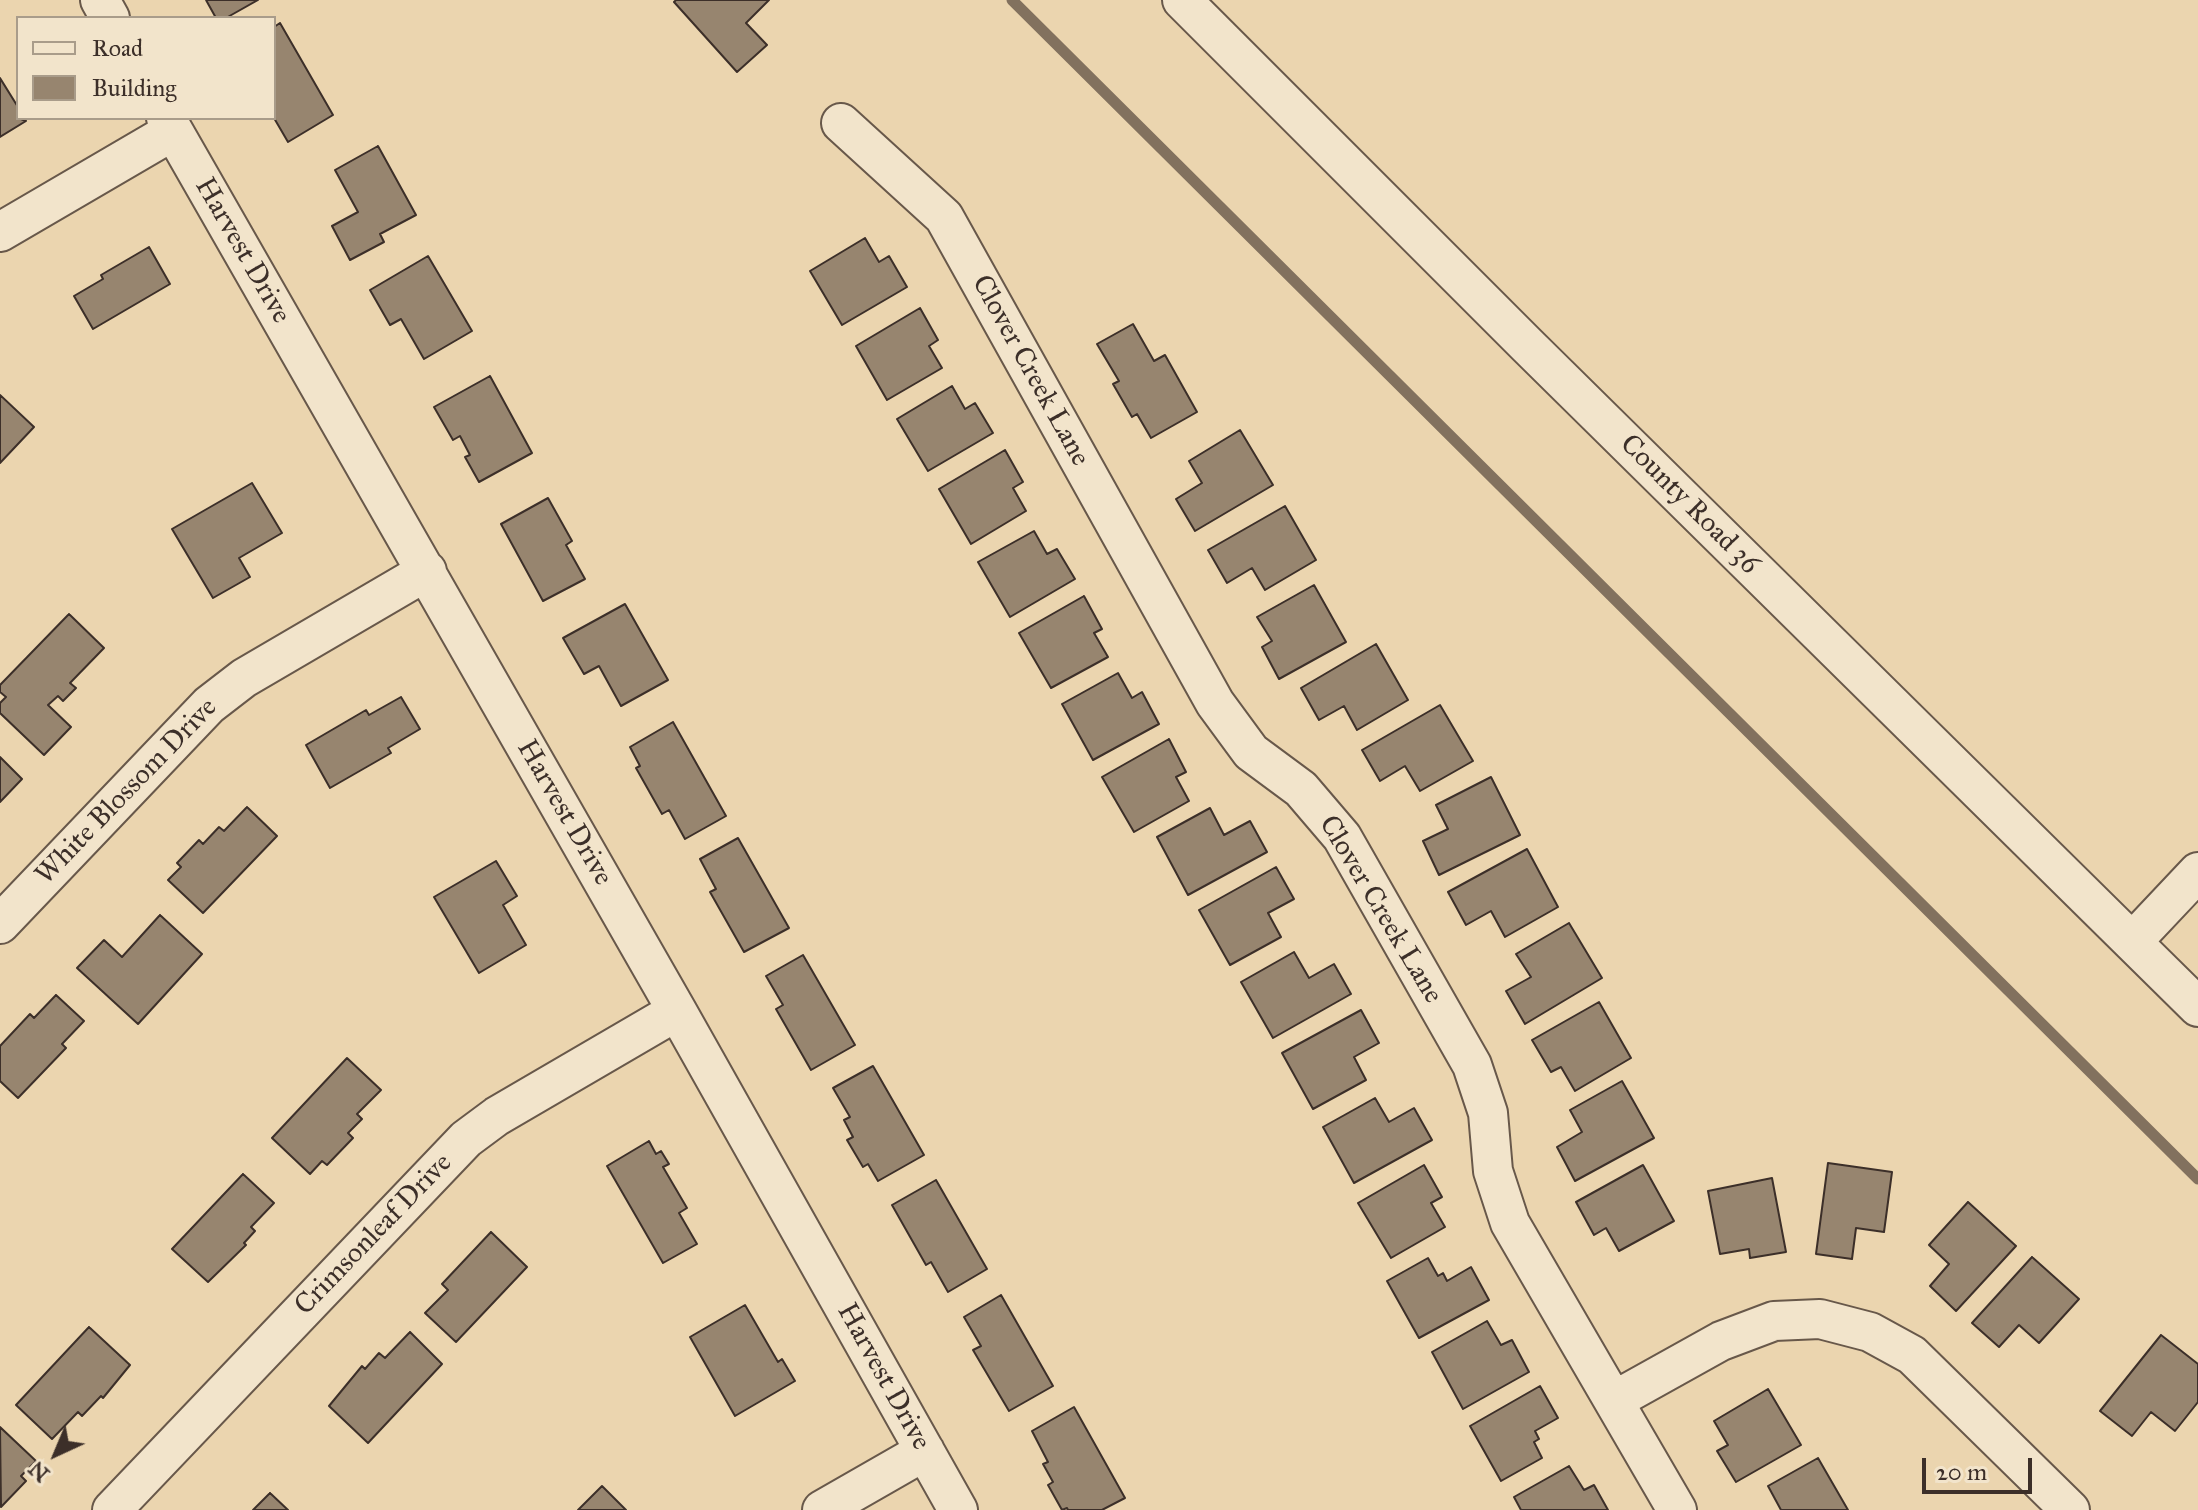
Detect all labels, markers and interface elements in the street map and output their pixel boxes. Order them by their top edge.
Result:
legend [16,16,276,120]
text: Road [92,33,143,63]
text: Building [92,73,177,103]
street label: Harvest Drive [187,172,297,330]
street label: Clover Creek Lane [964,270,1096,472]
street label: County Road 36 [1612,428,1766,582]
street label: White Blossom Drive [29,692,225,892]
street label: Harvest Drive [509,734,619,892]
street label: Clover Creek Lane [1311,810,1449,1010]
street label: Crimsonleaf Drive [288,1147,460,1323]
street label: Harvest Drive [829,1298,937,1456]
north arrow [16,1414,96,1494]
scale bar [1926,1442,2036,1492]
text: N [23,1455,55,1488]
text: 20 m [1936,1457,1987,1487]

